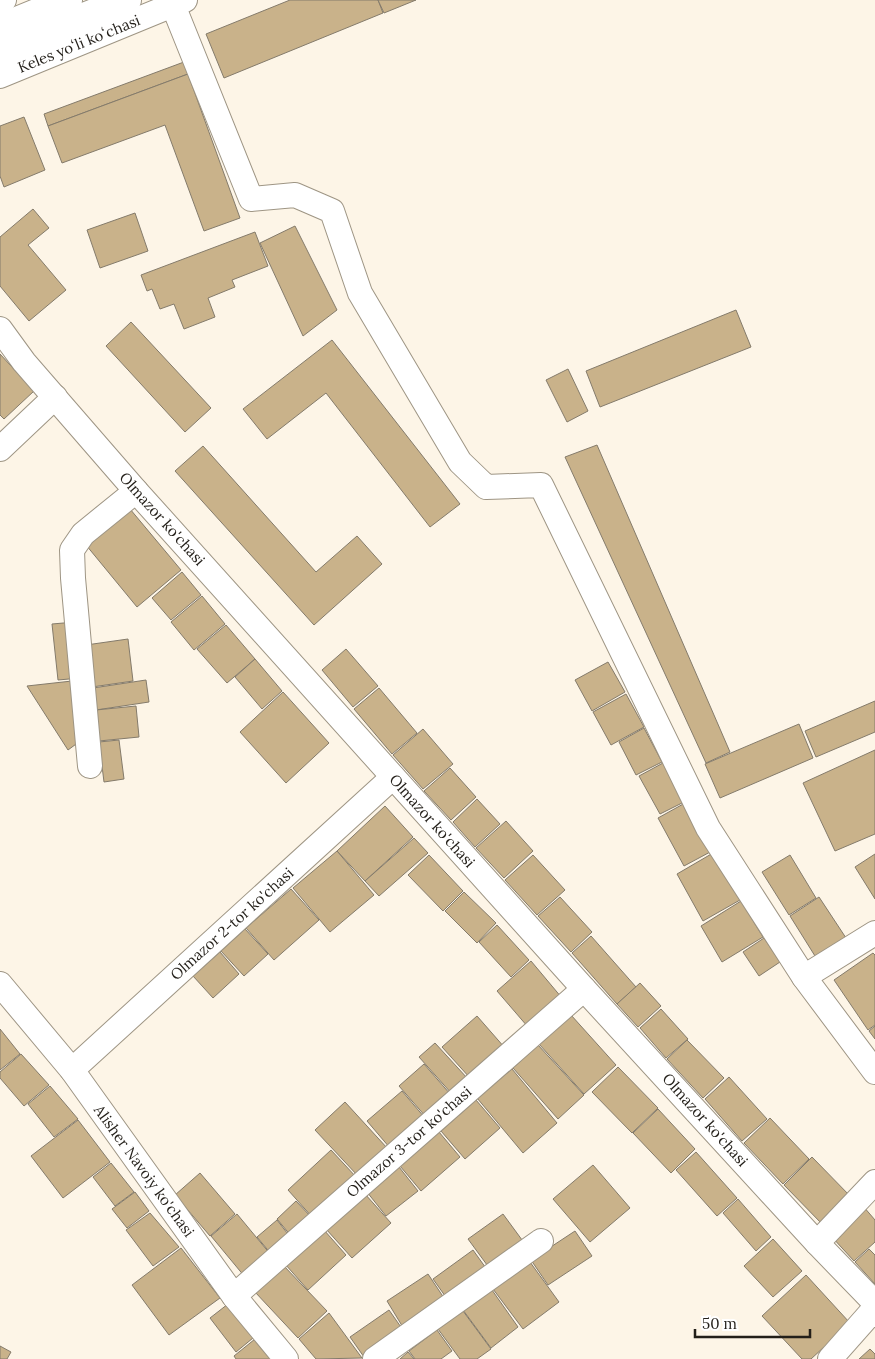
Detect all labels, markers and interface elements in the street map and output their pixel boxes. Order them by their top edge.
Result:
street label: Keles yoʻli koʻchasi [15,10,143,77]
street label: Olmazor ko'chasi [115,468,209,569]
street label: Olmazor ko'chasi [385,770,479,871]
street label: Olmazor 2-tor ko'chasi [166,863,297,984]
street label: Olmazor ko'chasi [658,1069,752,1170]
street label: Olmazor 3-tor ko'chasi [342,1082,475,1201]
street label: Alisher Navoiy ko'chasi [90,1100,199,1240]
scale bar [695,1306,810,1338]
text: 50 m [702,1314,737,1333]

